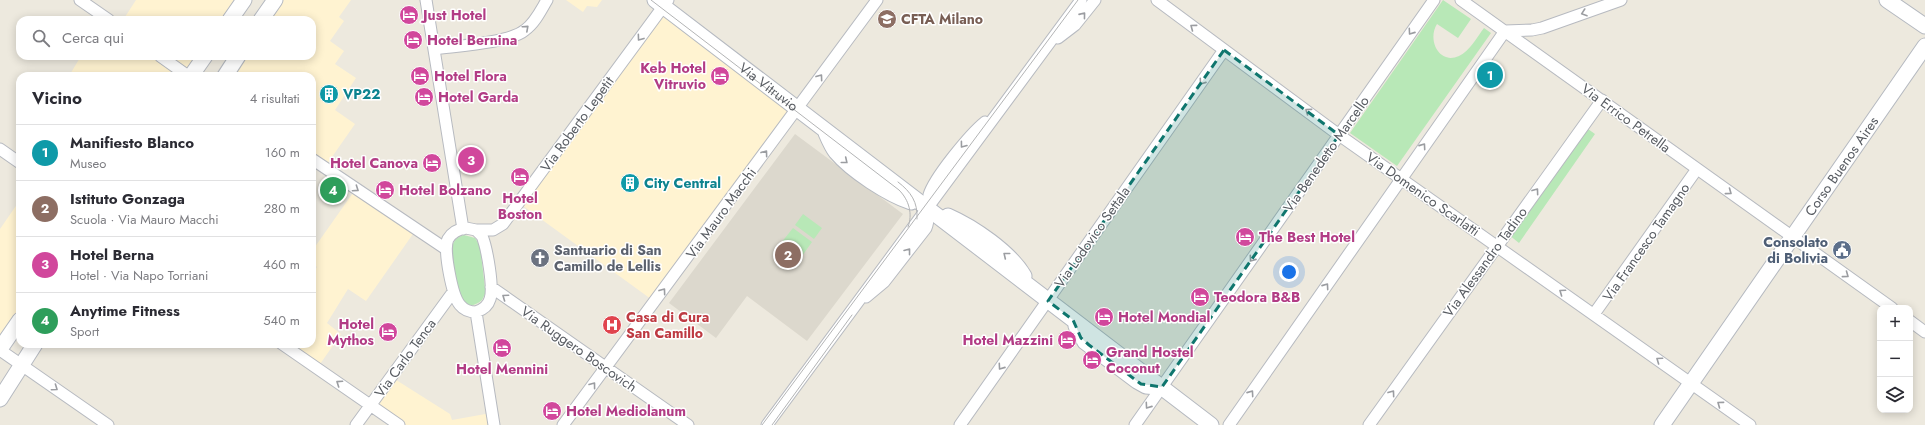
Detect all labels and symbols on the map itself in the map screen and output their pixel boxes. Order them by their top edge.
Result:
hotel icon: Just Hotel [398,4,420,26]
place label: Just Hotel [420,5,486,25]
school or university icon: CFTA Milano [876,8,898,30]
one-way arrow [1580,8,1587,17]
place label: CFTA Milano [901,9,983,29]
one-way arrow [1079,12,1086,19]
one-way arrow [1191,24,1198,31]
one-way arrow [521,26,529,33]
one-way arrow [1408,28,1416,35]
hotel icon: Hotel Bernina [402,29,424,51]
place label: Hotel Bernina [427,30,517,50]
one-way arrow [638,34,645,41]
place label: Keb Hotel Vitruvio [640,58,706,94]
street label: Via Vitruvio [735,58,803,116]
pin: 1 [1477,60,1503,90]
hotel icon: Hotel Flora [409,65,431,87]
hotel icon: Keb Hotel Vitruvio [709,65,731,87]
place label: Hotel Flora [434,66,507,86]
street label: Via Roberto Lepetit [536,72,619,176]
one-way arrow [816,75,823,82]
one-way arrow [1200,77,1207,84]
street label: Via Errico Petrella [1577,79,1675,157]
building icon: VP22 [318,83,340,105]
place label: VP22 [342,84,380,104]
hotel icon: Hotel Garda [413,86,435,108]
place label: Hotel Garda [438,87,519,107]
street label: Via Benedetto Marcello [1278,92,1374,216]
one-way arrow [1305,109,1312,116]
street label: Corso Buenos Aires [1800,112,1883,220]
one-way arrow [960,141,967,148]
one-way arrow [1418,144,1425,151]
pin: 3 [458,145,484,175]
street label: Via Domenico Scarlatti [1362,147,1484,241]
one-way arrow [760,150,767,157]
hotel icon: Hotel Canova [421,152,443,174]
place label: Hotel Canova [330,153,418,173]
one-way arrow [841,156,848,163]
street label: Via Mauro Macchi [681,163,761,263]
hotel icon: Hotel Boston [509,166,531,188]
building icon: City Central [619,172,641,194]
place label: City Central [644,173,721,193]
pin: 4 [320,175,346,205]
hotel icon: Hotel Bolzano [374,179,396,201]
street label: Via Francesco Tamagno [1598,179,1695,305]
place label: Hotel Bolzano [399,180,491,200]
street label: Via Lodovico Settala [1049,182,1135,292]
one-way arrow [352,184,359,192]
one-way arrow [1725,187,1732,194]
place label: Hotel Boston [498,188,542,224]
one-way arrow [1531,189,1538,196]
street label: Via Alessandro Tadino [1438,203,1532,321]
hotel icon: The Best Hotel [1234,226,1256,248]
place label: The Best Hotel [1259,227,1355,247]
place label: Consolato di Bolivia [1763,232,1828,268]
public building icon: Consolato di Bolivia [1831,239,1853,261]
place label: Santuario di San Camillo de Lellis [554,240,662,276]
pin: 2 [775,240,801,270]
church icon: Santuario di San Camillo de Lellis [529,247,551,269]
one-way arrow [903,249,910,256]
one-way arrow [1004,253,1011,260]
one-way arrow [1250,254,1257,261]
your location [1279,262,1299,282]
one-way arrow [1842,271,1849,278]
one-way arrow [1321,284,1328,291]
hotel icon: Teodora B&B [1189,286,1211,308]
place label: Teodora B&B [1214,287,1300,307]
one-way arrow [658,289,665,296]
one-way arrow [1560,290,1567,297]
one-way arrow [503,295,510,302]
street label: Via Ruggero Boscovich [517,301,641,397]
hotel icon: Hotel Mondial [1093,306,1115,328]
place label: Casa di Cura San Camillo [626,307,709,343]
place label: Hotel Mondial [1118,307,1210,327]
place label: Hotel Mythos [327,314,375,350]
street label: Via Carlo Tenca [370,314,440,402]
hospital icon: Casa di Cura San Camillo [601,314,623,336]
hotel icon: Hotel Mythos [377,321,399,343]
hotel icon: Hotel Mazzini [1056,329,1078,351]
place label: Hotel Mazzini [962,330,1053,350]
hotel icon: Hotel Mennini [491,337,513,359]
place label: Grand Hostel Coconut [1106,342,1194,378]
hotel icon: Grand Hostel Coconut [1081,349,1103,371]
one-way arrow [1656,357,1663,365]
place label: Hotel Mennini [456,359,548,379]
one-way arrow [998,363,1006,370]
one-way arrow [336,380,343,388]
one-way arrow [51,383,58,391]
one-way arrow [588,383,595,390]
one-way arrow [1246,390,1254,397]
one-way arrow [1387,391,1394,398]
hotel icon: Hotel Mediolanum [541,400,563,422]
place label: Hotel Mediolanum [566,401,686,421]
one-way arrow [1146,402,1153,409]
one-way arrow [1718,402,1725,409]

